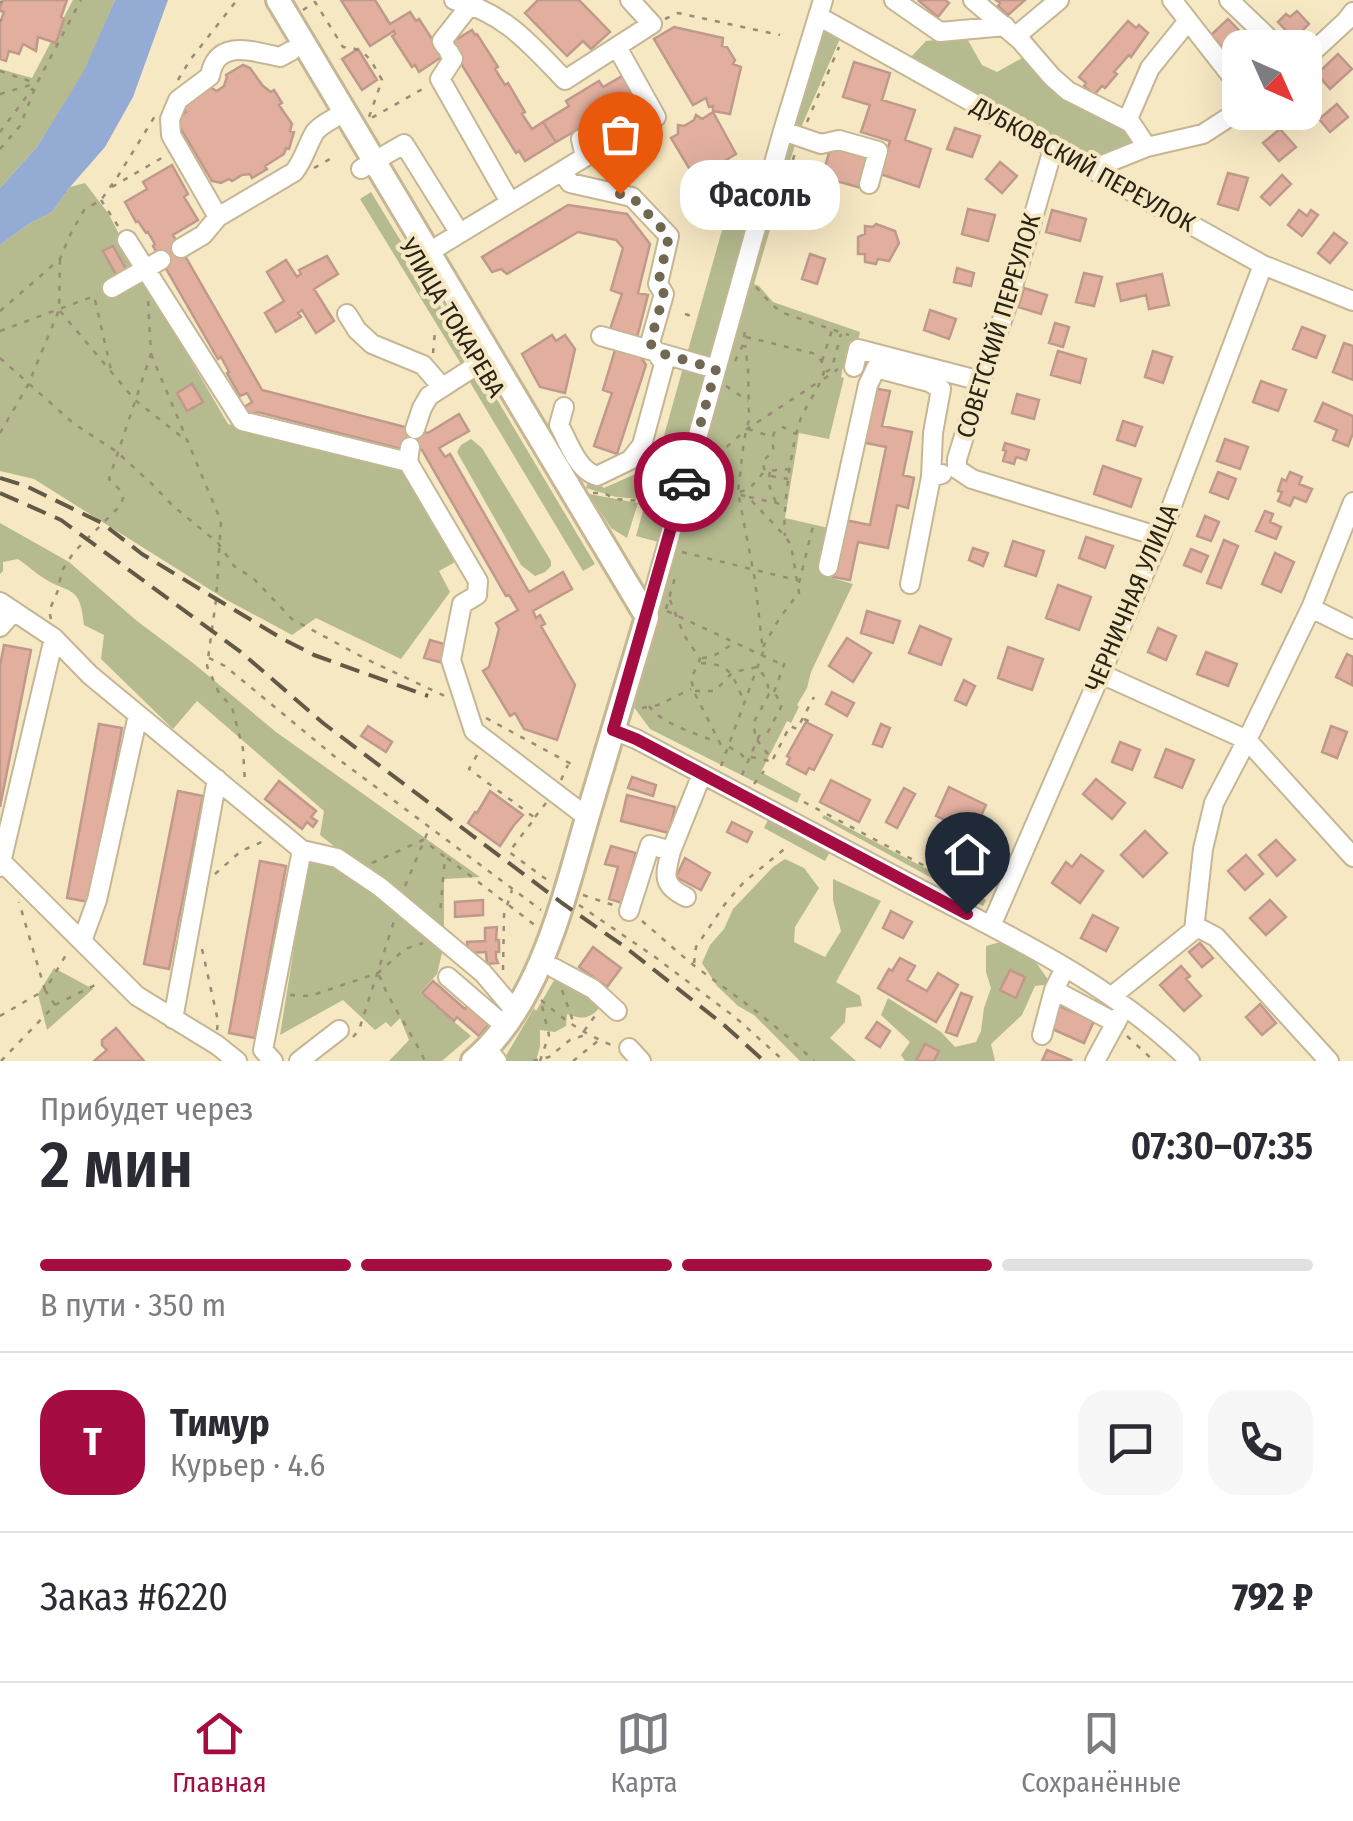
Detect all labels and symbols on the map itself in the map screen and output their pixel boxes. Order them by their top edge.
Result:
north arrow [1222,30,1322,130]
street label: ДУБКОВСКИЙ ПЕРЕУЛОК [965,90,1201,239]
pin [578,92,663,195]
callout: Фасоль [680,159,840,229]
street label: СОВЕТСКИЙ ПЕРЕУЛОК [950,209,1048,442]
street label: УЛИЦА ТОКАРЕВА [392,232,511,403]
courier [634,432,734,532]
street label: ЧЕРНИЧНАЯ УЛИЦА [1079,500,1185,696]
pin [925,812,1010,915]

